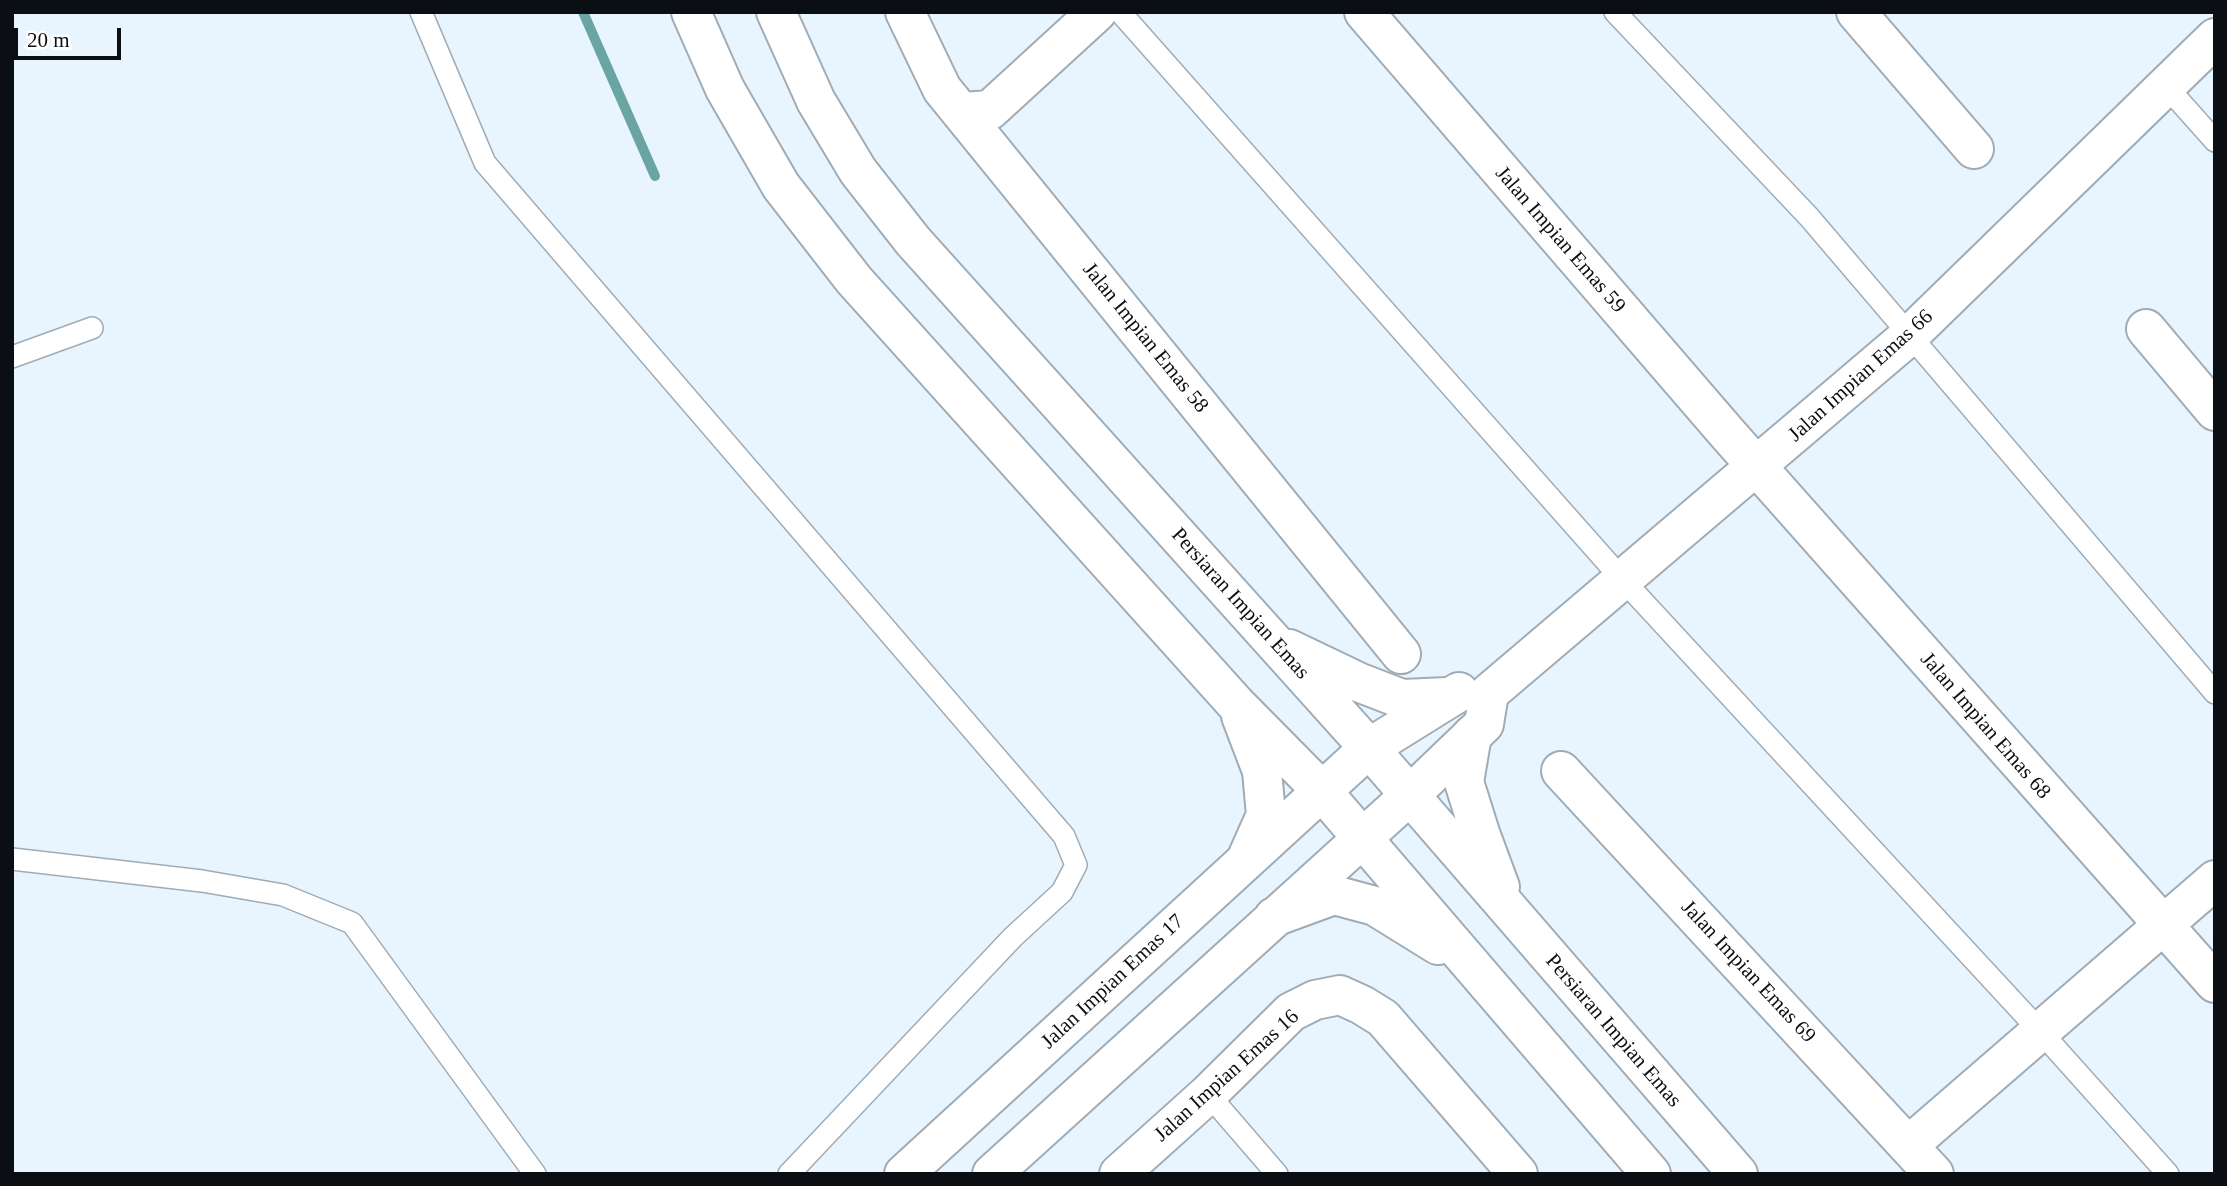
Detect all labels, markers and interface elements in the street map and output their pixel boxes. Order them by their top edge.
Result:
scale bar [18,14,124,58]
text: 20 m [27,28,70,52]
street label: Jalan Impian Emas 59 [1489,162,1631,318]
street label: Jalan Impian Emas 58 [1077,258,1213,418]
street label: Jalan Impian Emas 66 [1783,304,1939,448]
street label: Persiaran Impian Emas [1165,523,1315,685]
street label: Jalan Impian Emas 68 [1914,648,2056,804]
street label: Jalan Impian Emas 69 [1675,895,1821,1049]
street label: Jalan Impian Emas 17 [1036,909,1190,1055]
street label: Persiaran Impian Emas [1540,949,1686,1113]
street label: Jalan Impian Emas 16 [1149,1004,1305,1148]

